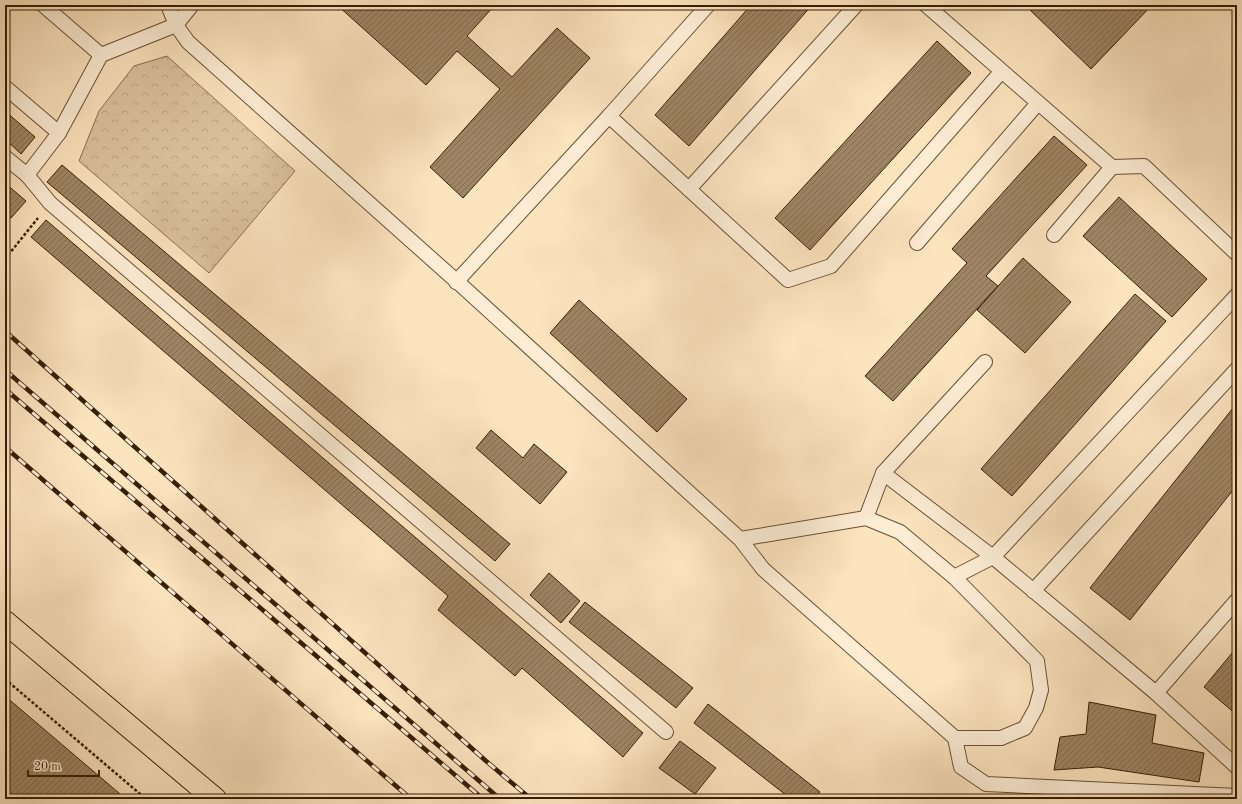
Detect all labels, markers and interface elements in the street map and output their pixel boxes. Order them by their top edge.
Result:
scale bar [28,752,99,778]
text: 20 m [34,761,61,773]

